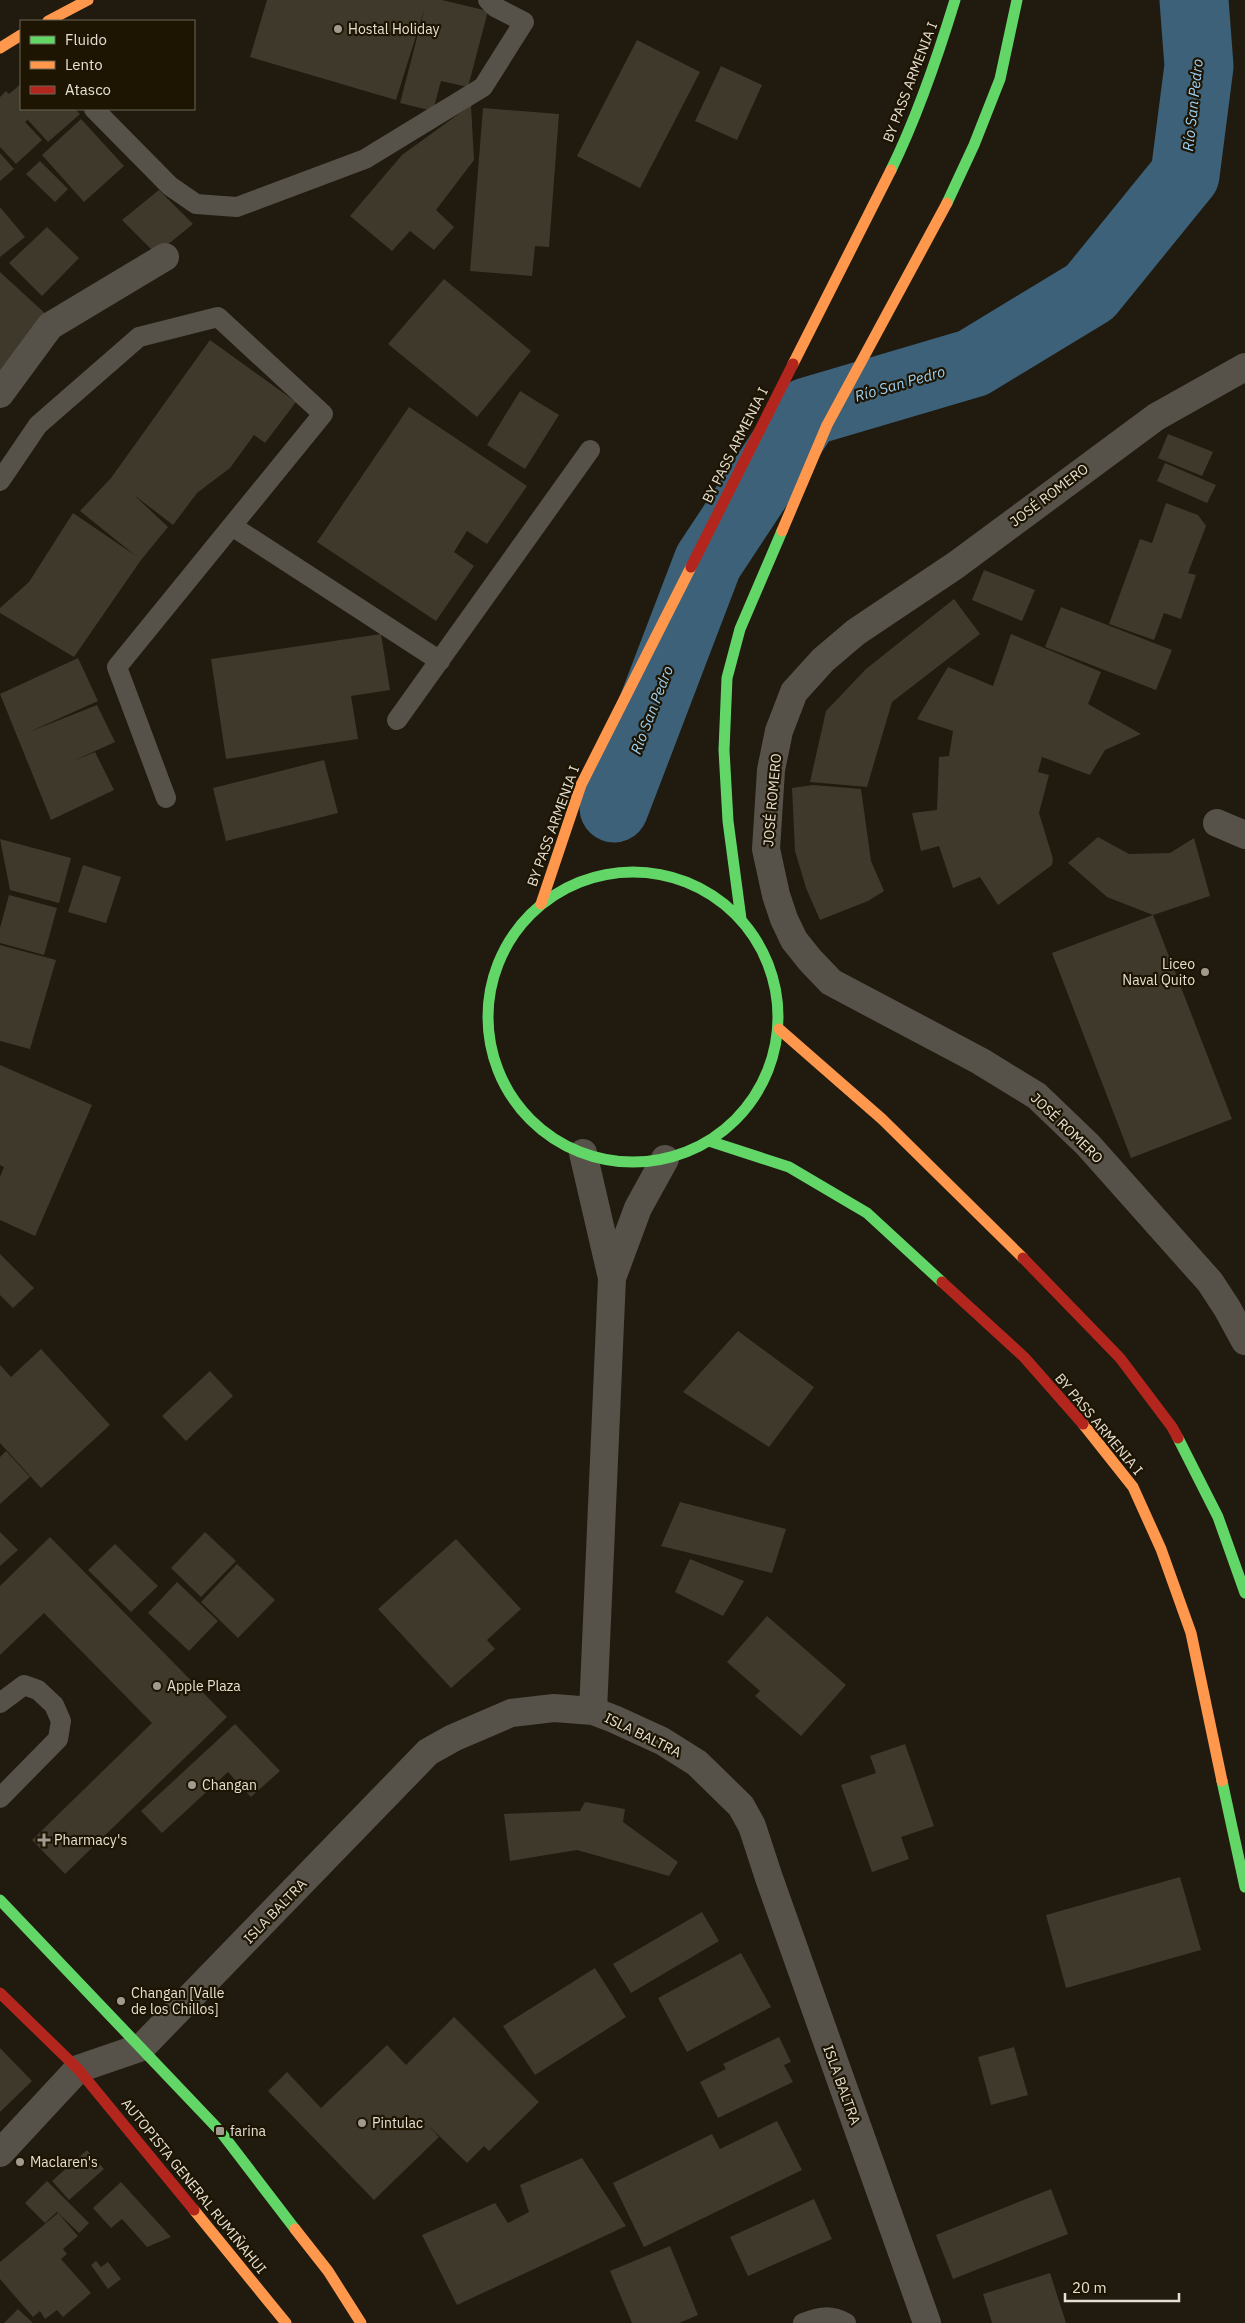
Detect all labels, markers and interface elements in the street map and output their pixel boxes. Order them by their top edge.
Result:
street label: BY PASS ARMENIA I [879,19,941,145]
legend [20,20,195,110]
place label: Hostal Holiday [348,20,440,38]
marker: Hostal Holiday [332,23,344,35]
text: Fluido [65,30,107,49]
text: Lento [65,55,103,74]
water label: Río San Pedro [1178,58,1207,152]
text: Atasco [65,80,111,99]
water label: Río San Pedro [852,362,947,405]
street label: BY PASS ARMENIA I [698,384,772,506]
street label: JOSÉ ROMERO [1006,459,1092,530]
water label: Río San Pedro [626,663,677,757]
street label: JOSÉ ROMERO [758,752,785,847]
street label: BY PASS ARMENIA I [523,763,583,889]
place label: Liceo Naval Quito [1122,955,1195,989]
marker: Liceo Naval Quito [1199,966,1211,978]
street label: JOSÉ ROMERO [1027,1088,1108,1167]
street label: BY PASS ARMENIA I [1051,1369,1147,1479]
place label: Apple Plaza [167,1677,241,1695]
marker: Apple Plaza [151,1680,163,1692]
street label: ISLA BALTRA [602,1709,684,1761]
place label: Changan [202,1776,257,1794]
marker: Changan [186,1779,198,1791]
place label: Pharmacy's [54,1831,127,1849]
marker: Pharmacy's [38,1834,50,1846]
street label: ISLA BALTRA [240,1875,310,1947]
place label: Changan [Valle de los Chillos] [131,1984,225,2018]
marker: Changan [Valle de los Chillos] [115,1995,127,2007]
street label: ISLA BALTRA [819,2043,865,2127]
street label: AUTOPISTA GENERAL RUMIÑAHUI [118,2095,270,2277]
place label: Pintulac [372,2114,423,2132]
marker: Pintulac [356,2117,368,2129]
place label: farina [230,2122,267,2140]
marker: farina [214,2125,226,2137]
place label: Maclaren's [30,2153,98,2171]
marker: Maclaren's [14,2156,26,2168]
scale bar [1065,2270,1179,2302]
text: 20 m [1072,2278,1107,2297]

